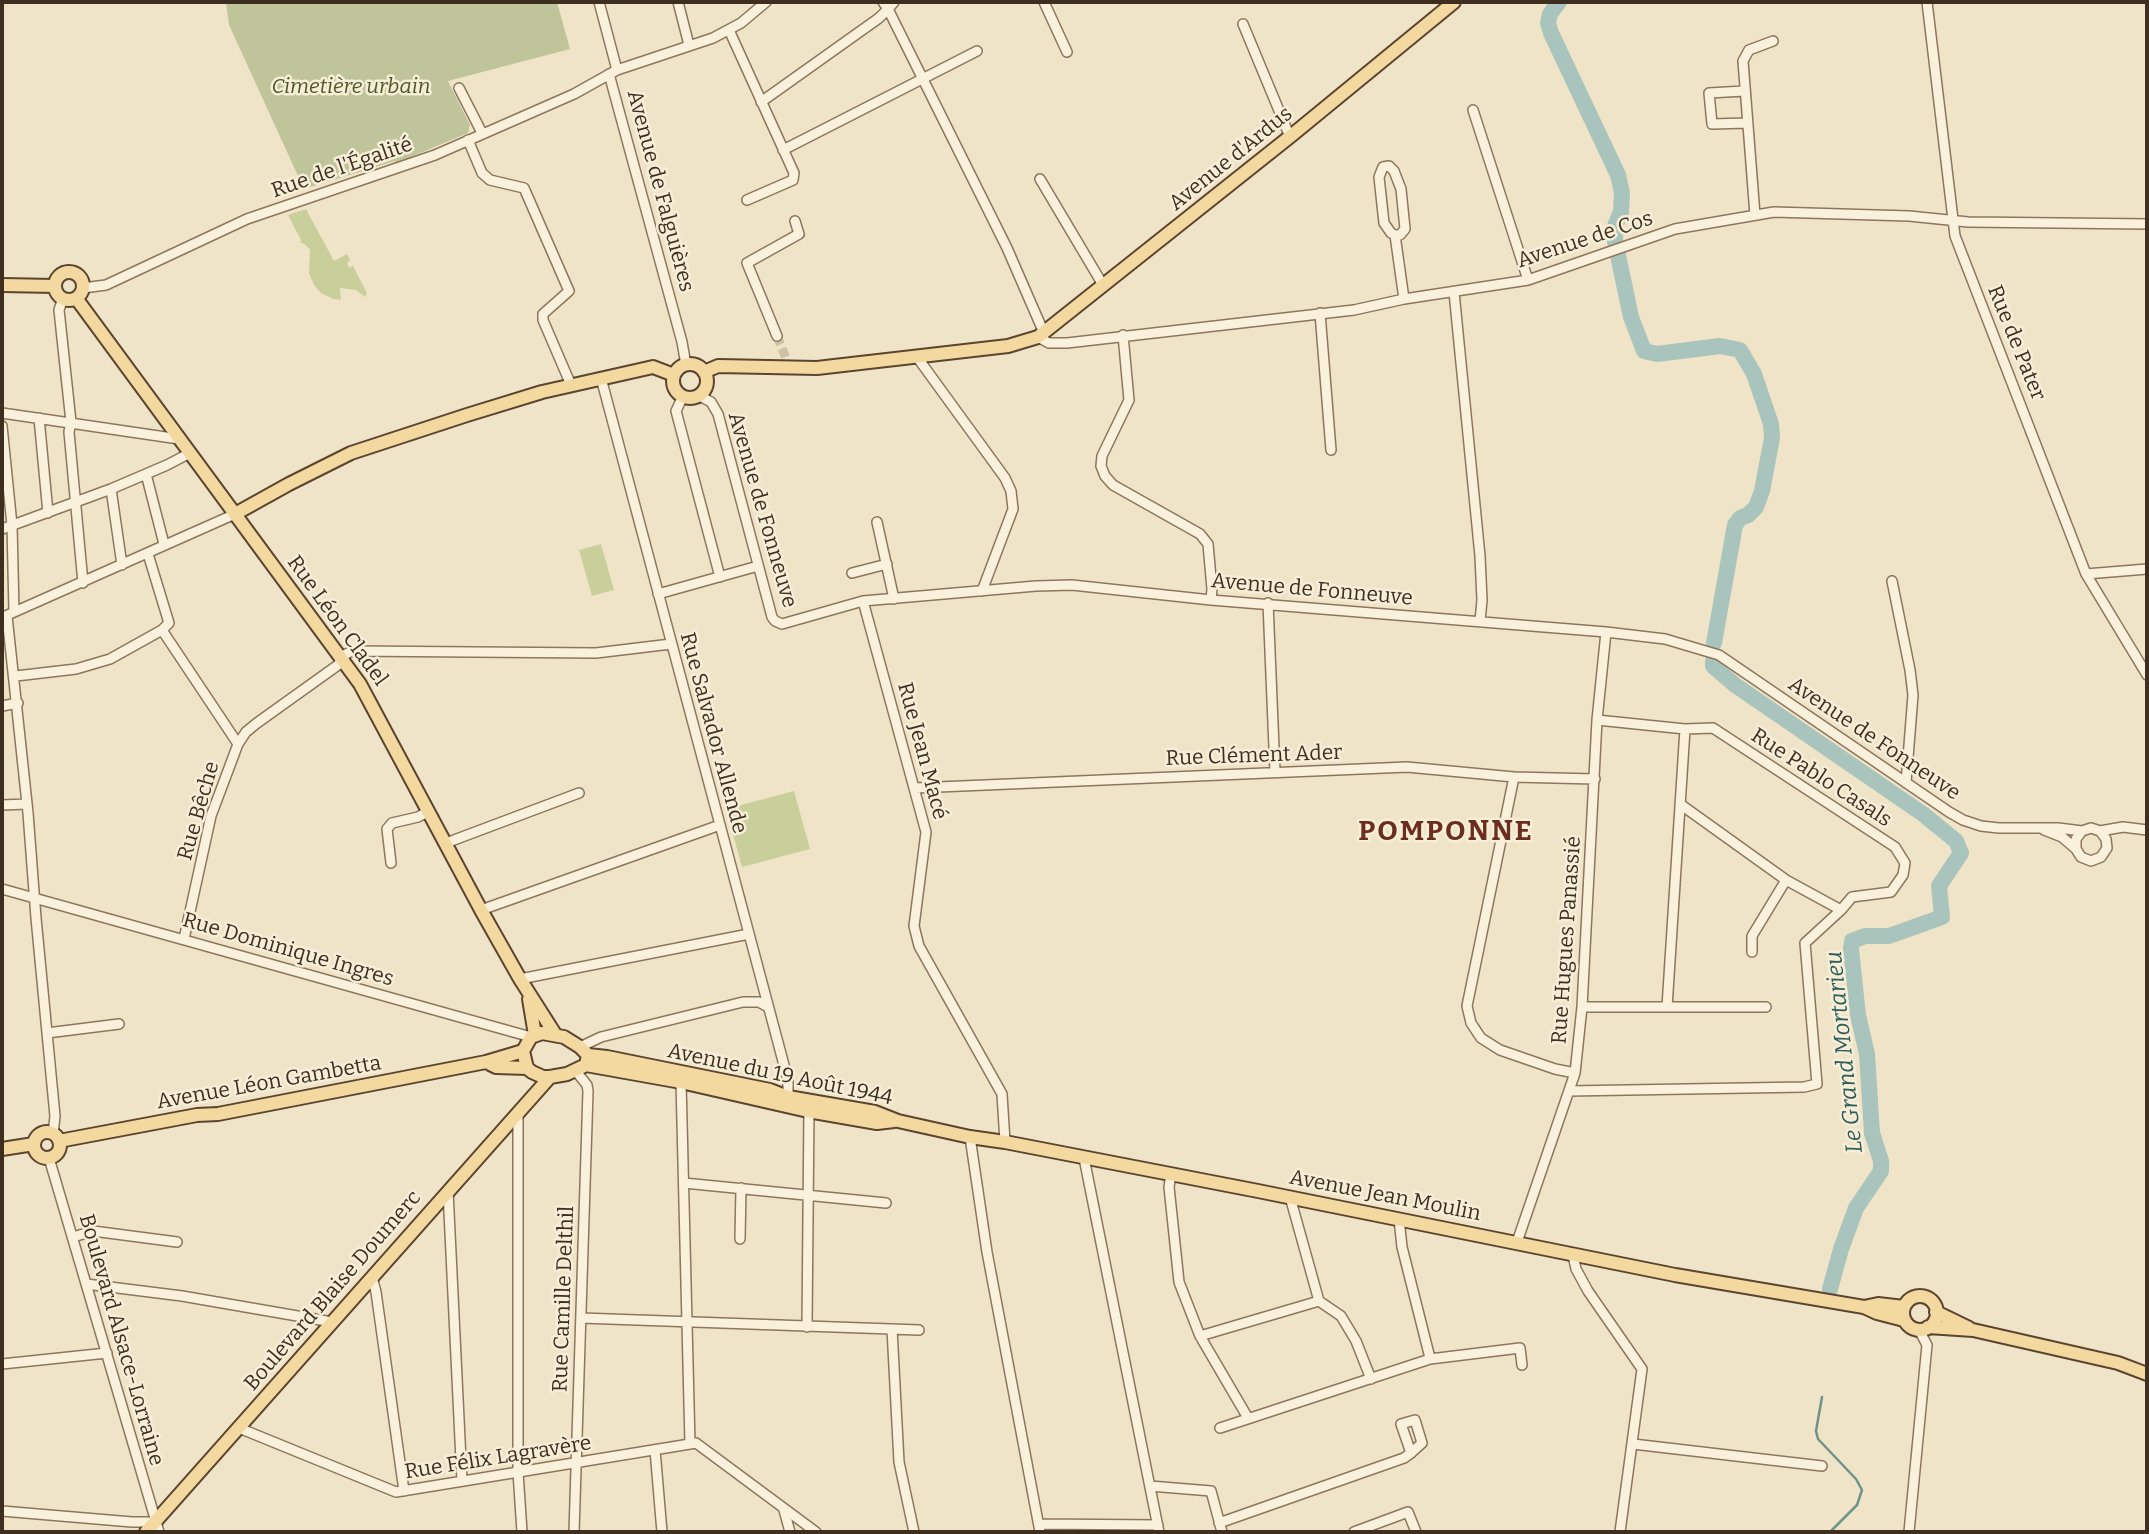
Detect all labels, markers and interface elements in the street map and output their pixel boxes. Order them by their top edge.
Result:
park label: Cimetière urbain [271,74,431,100]
street label: Avenue de Falguières [621,87,699,295]
street label: Avenue d'Ardus [1164,101,1298,217]
street label: Rue de l'Égalité [268,132,416,204]
street label: Avenue de Cos [1514,206,1656,274]
street label: Rue de Pater [1981,282,2051,404]
street label: Avenue de Fonneuve [722,409,802,611]
street label: Rue Léon Cladel [281,551,393,691]
street label: Avenue de Fonneuve [1210,569,1414,611]
street label: Rue Salvador Allende [674,630,752,836]
street label: Avenue de Fonneuve [1783,672,1965,806]
street label: Rue Jean Macé [892,680,952,822]
street label: Rue Pablo Casals [1746,723,1896,833]
street label: Rue Clément Ader [1165,740,1343,772]
street label: Rue Bêche [173,759,225,863]
district label: POMPONNE [1359,815,1533,849]
street label: Rue Hugues Panassié [1547,835,1587,1045]
street label: Rue Dominique Ingres [180,908,396,992]
water label: Le Grand Mortarieu [1821,950,1869,1154]
street label: Avenue du 19 Août 1944 [665,1039,895,1111]
street label: Avenue Léon Gambetta [155,1051,383,1115]
street label: Avenue Jean Moulin [1287,1165,1483,1227]
street label: Boulevard Blaise Doumerc [239,1186,427,1396]
street label: Rue Camille Delthil [548,1206,580,1392]
street label: Boulevard Alsace-Lorraine [73,1211,169,1469]
street label: Rue Félix Lagravère [403,1431,593,1485]

